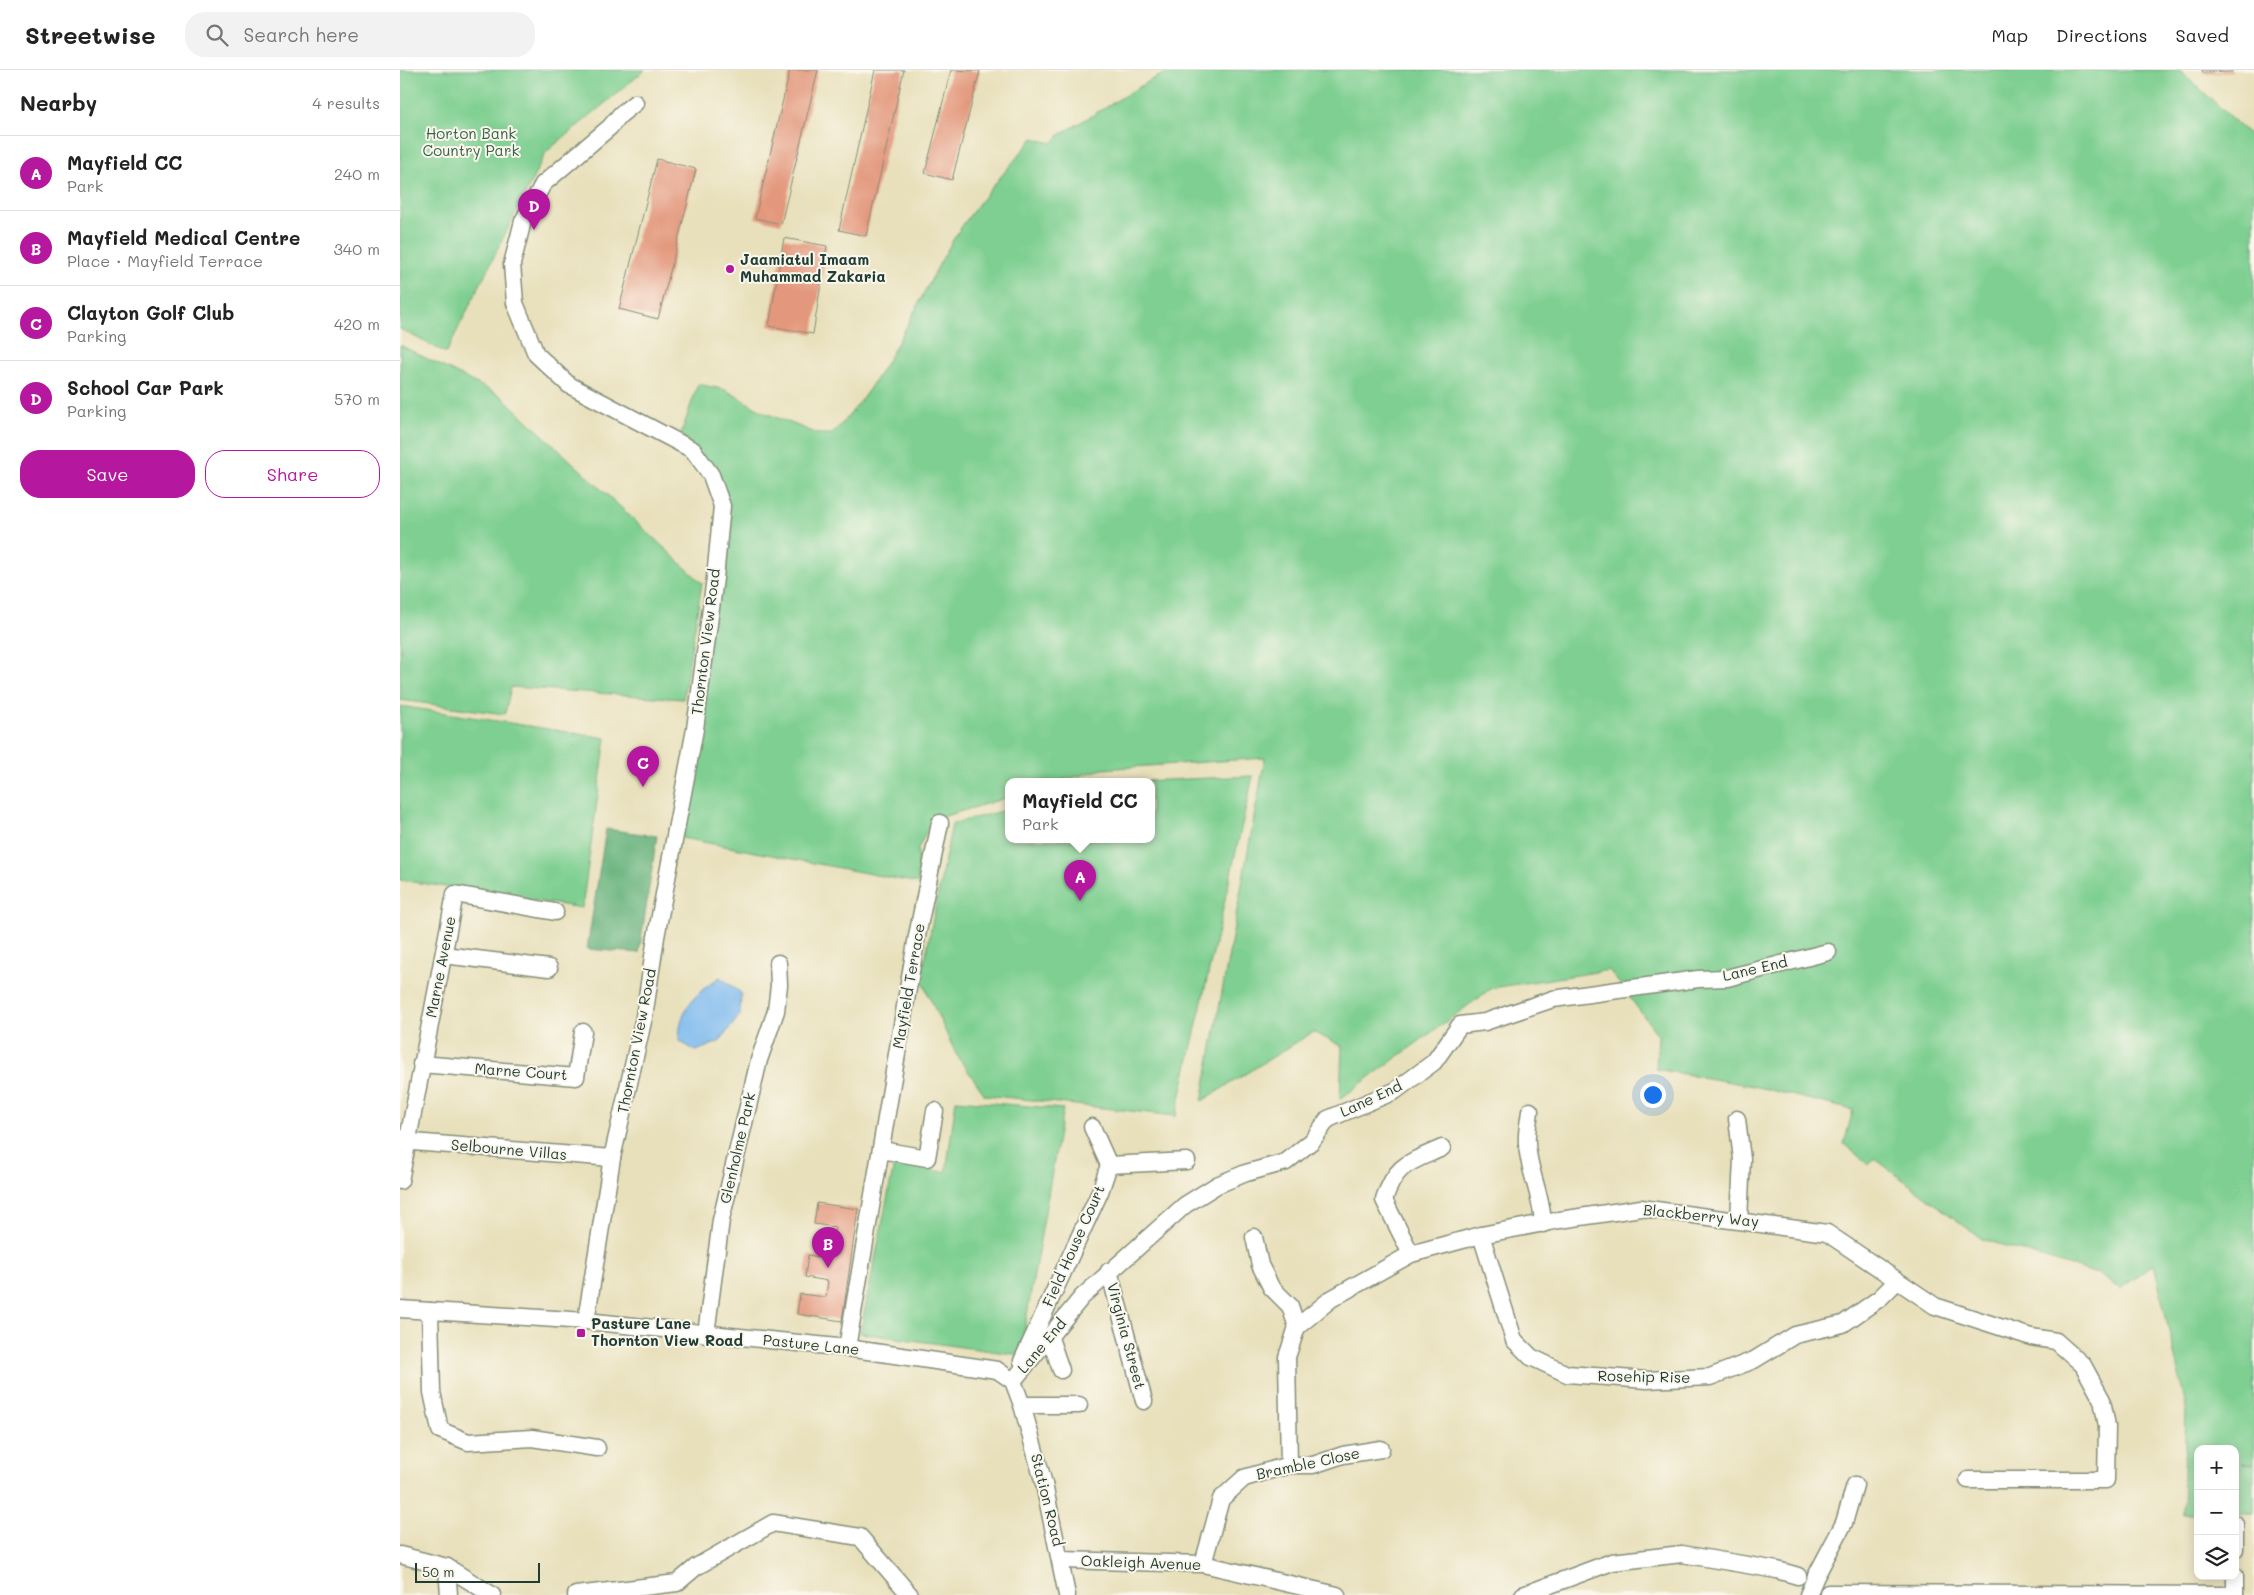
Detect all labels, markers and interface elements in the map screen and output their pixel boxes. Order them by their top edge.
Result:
search box [185,12,535,57]
text: Streetwise [25,19,155,50]
icon: search [203,21,231,49]
text: Search here [243,22,359,47]
text: Map [1991,23,2028,47]
text: Directions [2056,23,2148,47]
text: Saved [2176,23,2229,47]
text: Nearby [20,89,97,116]
text: 4 results [312,92,380,113]
park label: Horton Bank Country Park [423,123,519,160]
text: Mayfield CC [67,150,182,175]
text: A [30,163,42,184]
text: 240 m [334,163,380,184]
text: Park [67,175,103,196]
pin: D [518,189,550,230]
text: Mayfield Medical Centre [67,225,300,250]
text: B [31,238,41,259]
text: 340 m [333,238,380,259]
place label: Jaamiatul Imaam Muhammad Zakaria [740,249,886,286]
text: Place · Mayfield Terrace [67,250,263,271]
marker: Jaamiatul Imaam Muhammad Zakaria [724,263,736,275]
text: Clayton Golf Club [67,300,234,325]
text: C [30,313,42,334]
text: 420 m [334,313,380,334]
text: Parking [67,325,126,346]
text: School Car Park [67,375,224,400]
text: D [30,388,42,409]
text: 570 m [334,388,380,409]
text: Parking [67,400,126,421]
button: Save [20,450,195,498]
button: Share [205,450,380,498]
street label: Thornton View Road [686,567,724,716]
pin: C [627,746,659,787]
popup [1005,778,1155,843]
text: Mayfield CC [1022,788,1138,813]
text: Park [1022,813,1059,834]
pin: A [1064,860,1096,901]
street label: Marne Avenue [420,914,460,1019]
street label: Mayfield Terrace [887,922,929,1050]
street label: Lane End [1720,951,1789,985]
street label: Thornton View Road [612,967,660,1115]
street label: Marne Court [474,1058,568,1084]
street label: Lane End [1336,1075,1405,1121]
your location [1640,1082,1666,1108]
street label: Glenholme Park [714,1090,760,1205]
street label: Selbourne Villas [450,1134,568,1164]
street label: Field House Court [1037,1181,1109,1310]
street label: Blackberry Way [1642,1199,1760,1231]
pin: B [812,1227,844,1268]
street label: Virginia Street [1103,1280,1151,1391]
place label: Pasture Lane Thornton View Road [591,1313,743,1350]
street label: Lane End [1012,1314,1070,1377]
marker: Pasture Lane Thornton View Road [575,1327,587,1339]
street label: Pasture Lane [762,1329,860,1359]
street label: Rosehip Rise [1597,1365,1691,1387]
street label: Bramble Close [1254,1442,1361,1484]
map controls [2194,1445,2239,1580]
button: + [2194,1445,2239,1490]
street label: Station Road [1027,1451,1069,1548]
button: − [2194,1490,2239,1535]
button: layers [2194,1535,2239,1580]
street label: Oakleigh Avenue [1080,1550,1202,1574]
scale bar [415,1560,540,1583]
text: 50 m [422,1562,454,1581]

